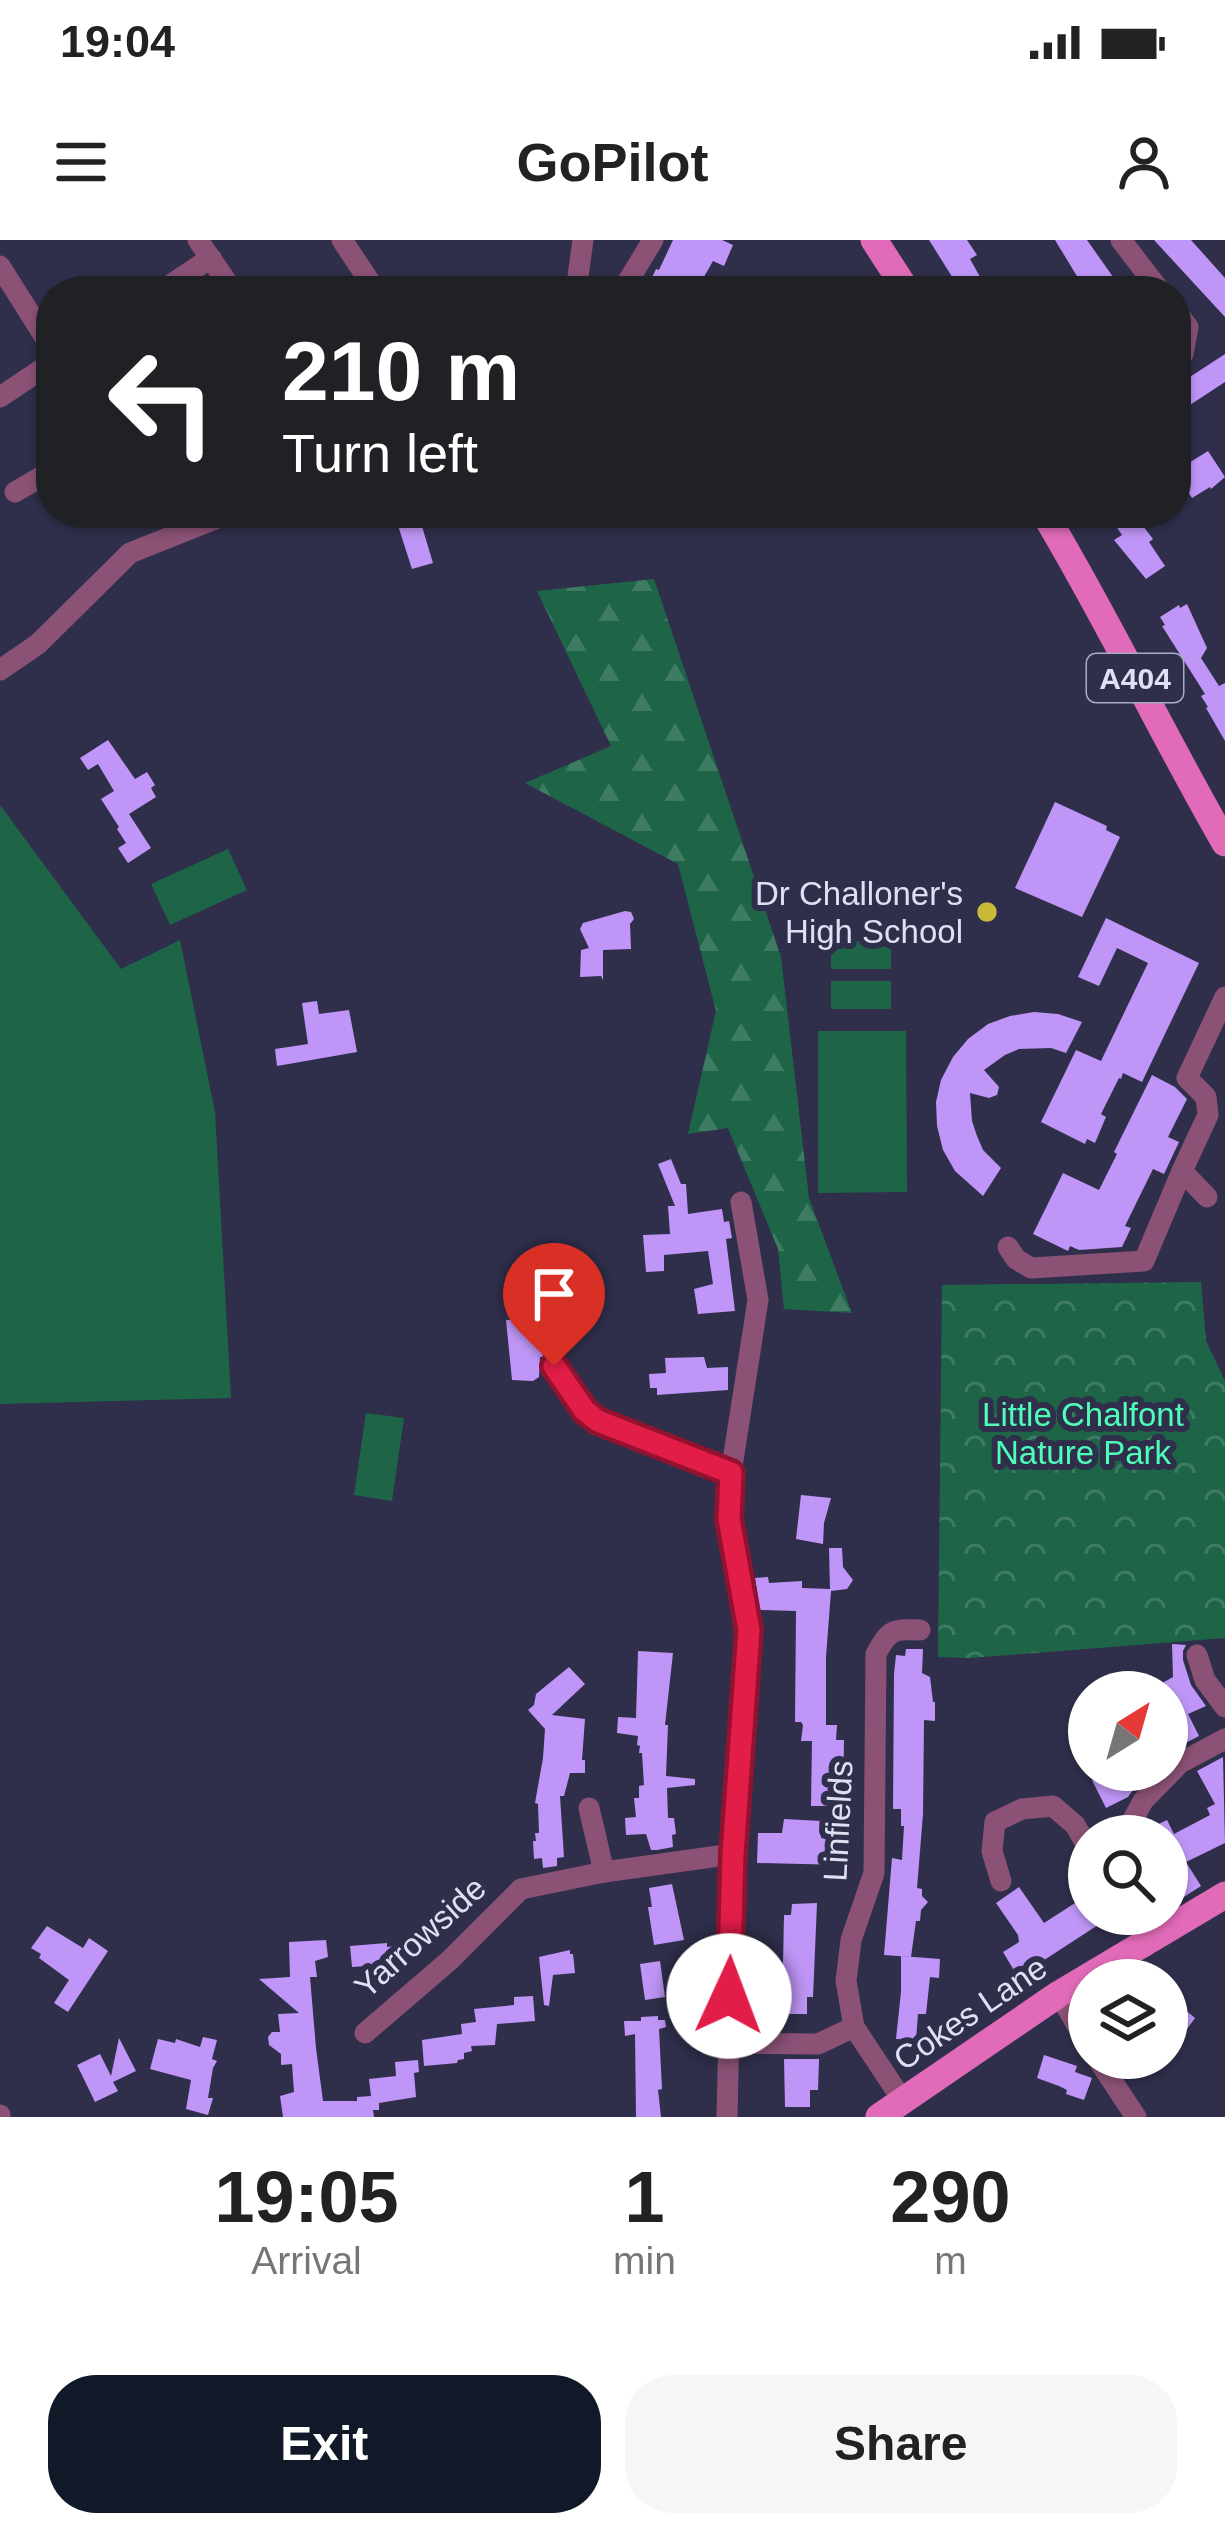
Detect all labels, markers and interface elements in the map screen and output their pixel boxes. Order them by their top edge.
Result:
text: 19:04 [60,16,175,67]
icon: menu [48,129,114,195]
icon: person [1111,129,1177,195]
text: GoPilot [517,132,708,192]
icon: left [84,324,240,480]
text: 210 m [282,324,520,418]
text: Turn left [282,423,478,483]
road number: A404 [1087,654,1183,702]
place label: Dr Challoner's High School [755,875,963,950]
marker: Dr Challoner's High School [974,899,1000,925]
pin [503,1243,605,1366]
icon: arrive [521,1261,587,1327]
park label: Little Chalfont Nature Park [982,1396,1184,1471]
north arrow [1068,1671,1188,1791]
map controls [1068,1671,1188,2079]
street label: Linfields [816,1760,860,1882]
button: search [1068,1815,1188,1935]
street label: Yarrowside [347,1869,493,2005]
position arrow [666,1933,792,2059]
street label: Cokes Lane [887,1948,1053,2078]
button: layers [1068,1959,1188,2079]
text: 19:05 [214,2157,399,2237]
text: 1 [624,2157,665,2237]
text: 290 [890,2157,1011,2237]
text: Arrival [251,2239,362,2282]
text: min [613,2239,676,2282]
text: m [934,2239,967,2282]
button: Exit [48,2375,601,2513]
button: Share [625,2375,1177,2513]

